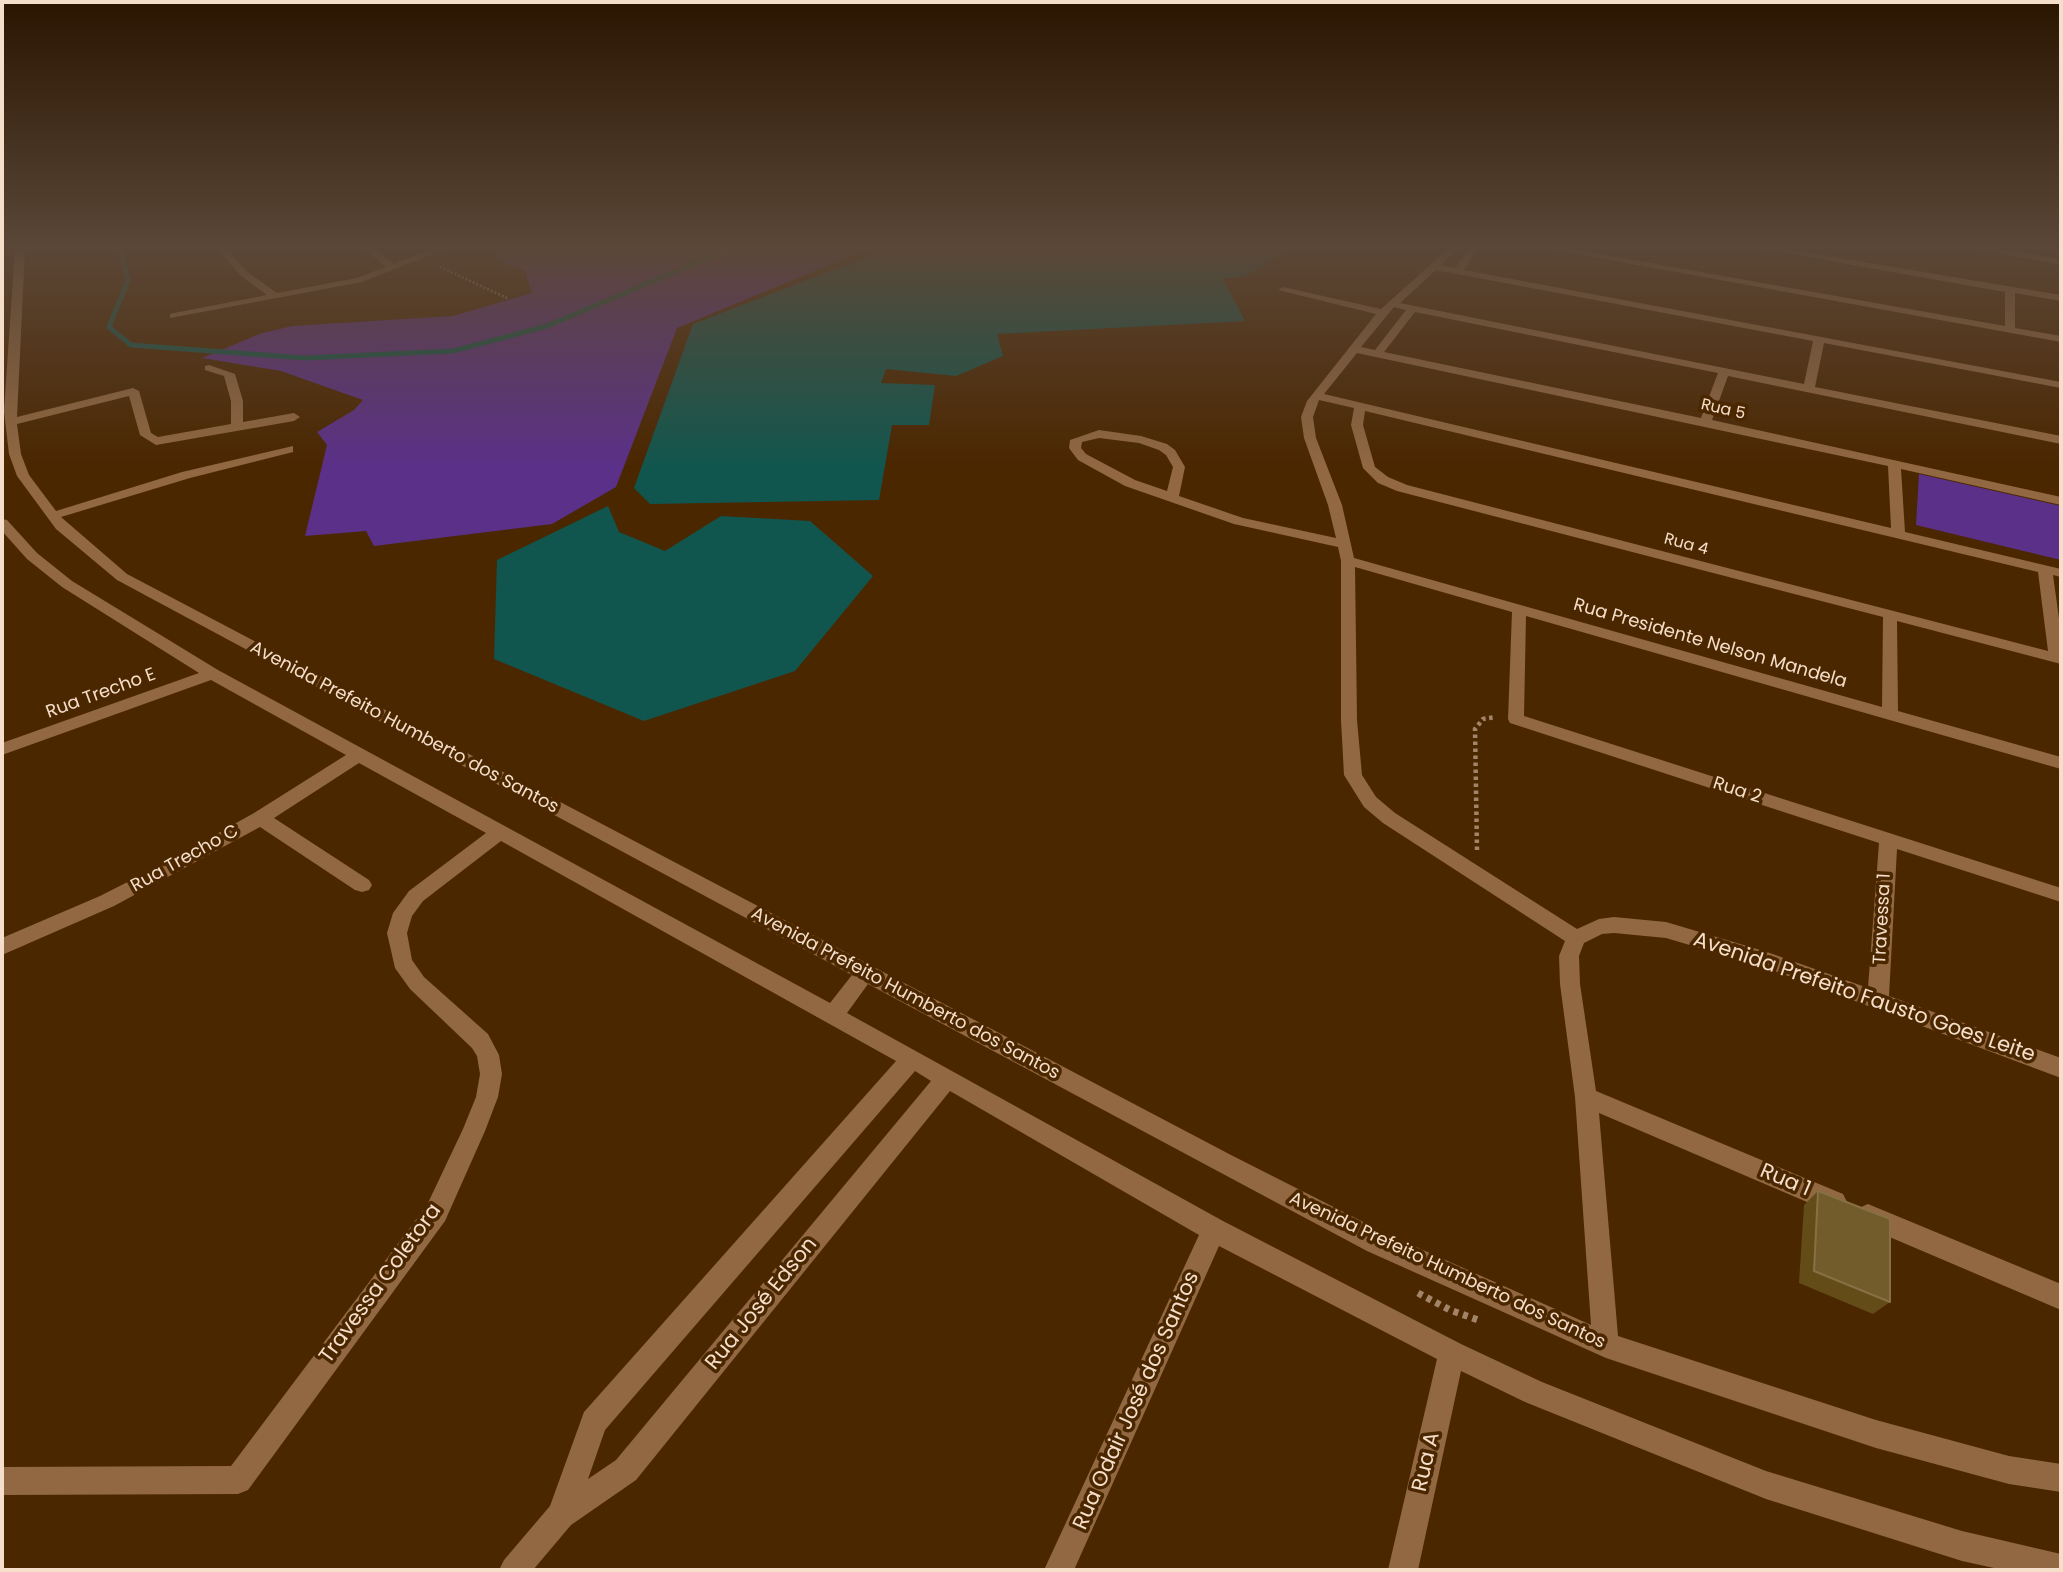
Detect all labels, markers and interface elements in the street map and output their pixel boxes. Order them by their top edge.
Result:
street label: Rua 5 [1699,396,1747,424]
street label: Rua 4 [1662,530,1710,560]
street label: Rua Presidente Nelson Mandela [1571,595,1849,693]
street label: Avenida Prefeito Humberto dos Santos [246,637,562,819]
street label: Rua Trecho E [43,664,159,724]
street label: Rua 2 [1710,773,1764,809]
street label: Rua Trecho C [127,821,243,897]
street label: Travessa 1 [1870,873,1896,965]
street label: Avenida Prefeito Humberto dos Santos [747,903,1063,1085]
street label: Avenida Prefeito Fausto Goes Leite [1690,928,2038,1068]
street label: Rua 1 [1756,1159,1814,1203]
street label: Avenida Prefeito Humberto dos Santos [1286,1188,1608,1354]
street label: Travessa Coletora [315,1199,447,1369]
street label: Rua José Edson [701,1233,823,1375]
street label: Rua Odair José dos Santos [1069,1268,1205,1534]
street label: Rua A [1408,1430,1446,1494]

